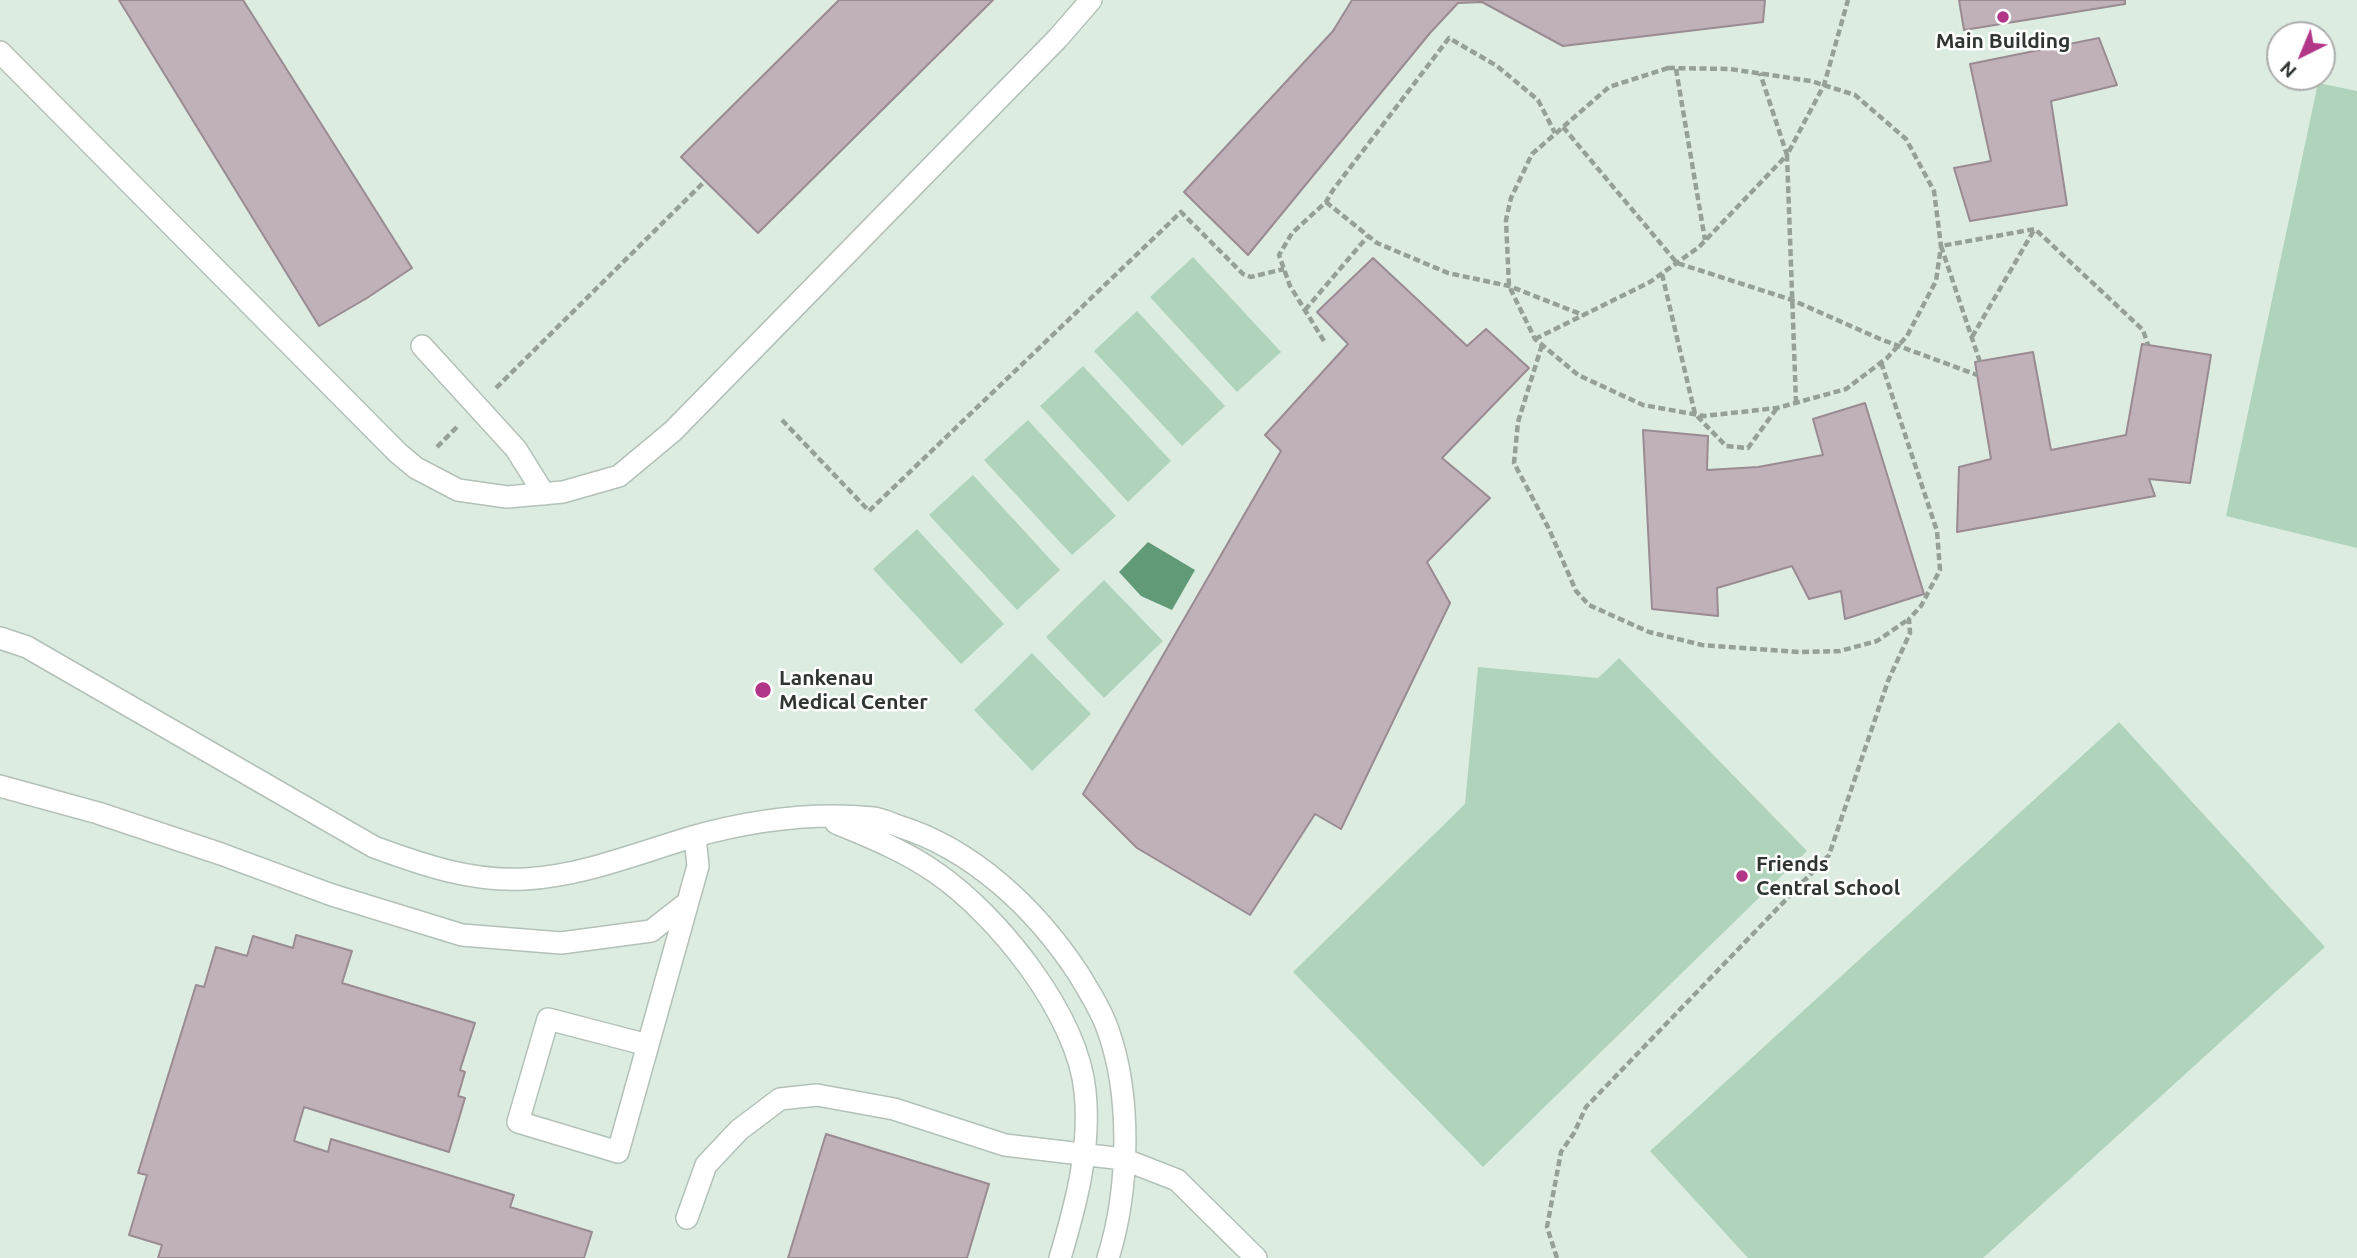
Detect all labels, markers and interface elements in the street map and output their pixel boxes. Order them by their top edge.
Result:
marker: Main Building [1995,9,2011,25]
north arrow [2266,21,2336,91]
place label: Main Building [1936,28,2070,54]
text: N [2275,57,2301,83]
place label: Lankenau Medical Center [779,665,928,715]
marker: Lankenau Medical Center [753,680,773,700]
place label: Friends Central School [1756,851,1900,901]
marker: Friends Central School [1734,868,1750,884]

